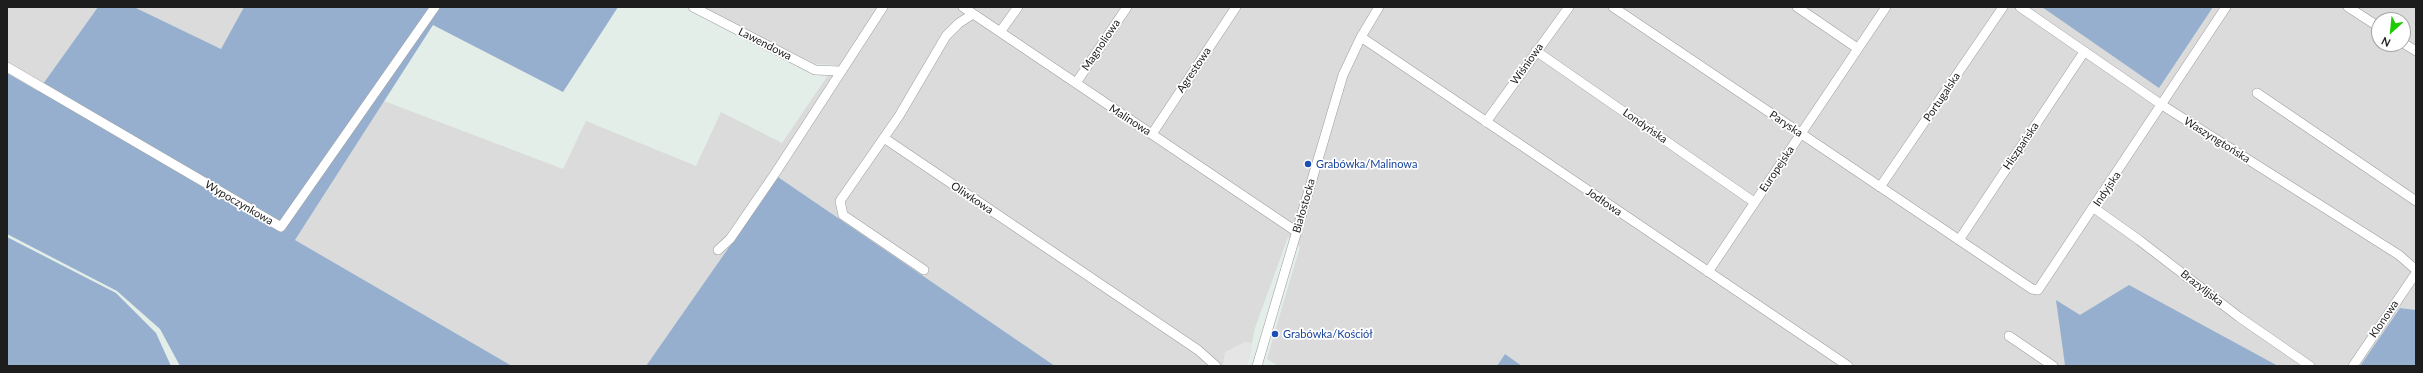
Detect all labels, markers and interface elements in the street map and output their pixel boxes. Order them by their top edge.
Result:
north arrow [2371,12,2411,52]
street label: Magnoliowa [1079,17,1123,73]
street label: Lawendowa [736,25,794,63]
text: N [2379,35,2393,50]
street label: Wiśniowa [1508,41,1546,87]
street label: Agrestowa [1174,45,1214,95]
street label: Portugalska [1921,70,1963,124]
street label: Malinowa [1107,102,1153,138]
street label: Londyńska [1620,106,1670,146]
street label: Paryska [1767,108,1805,140]
street label: Waszyngtońska [2181,114,2253,166]
street label: Hiszpańska [2000,120,2042,172]
street label: Europejska [1757,143,1797,195]
place label: Grabówka/Malinowa [1316,157,1417,171]
marker: Grabówka/Malinowa [1303,159,1313,169]
street label: Indyjska [2091,169,2123,209]
street label: Białostocka [1290,177,1318,235]
street label: Wypoczynkowa [202,178,276,228]
street label: Oliwkowa [948,179,996,217]
street label: Jodłowa [1584,185,1624,219]
street label: Brazylijska [2178,267,2226,309]
street label: Klonowa [2367,298,2401,340]
place label: Grabówka/Kościół [1283,327,1373,341]
marker: Grabówka/Kościół [1270,329,1280,339]

